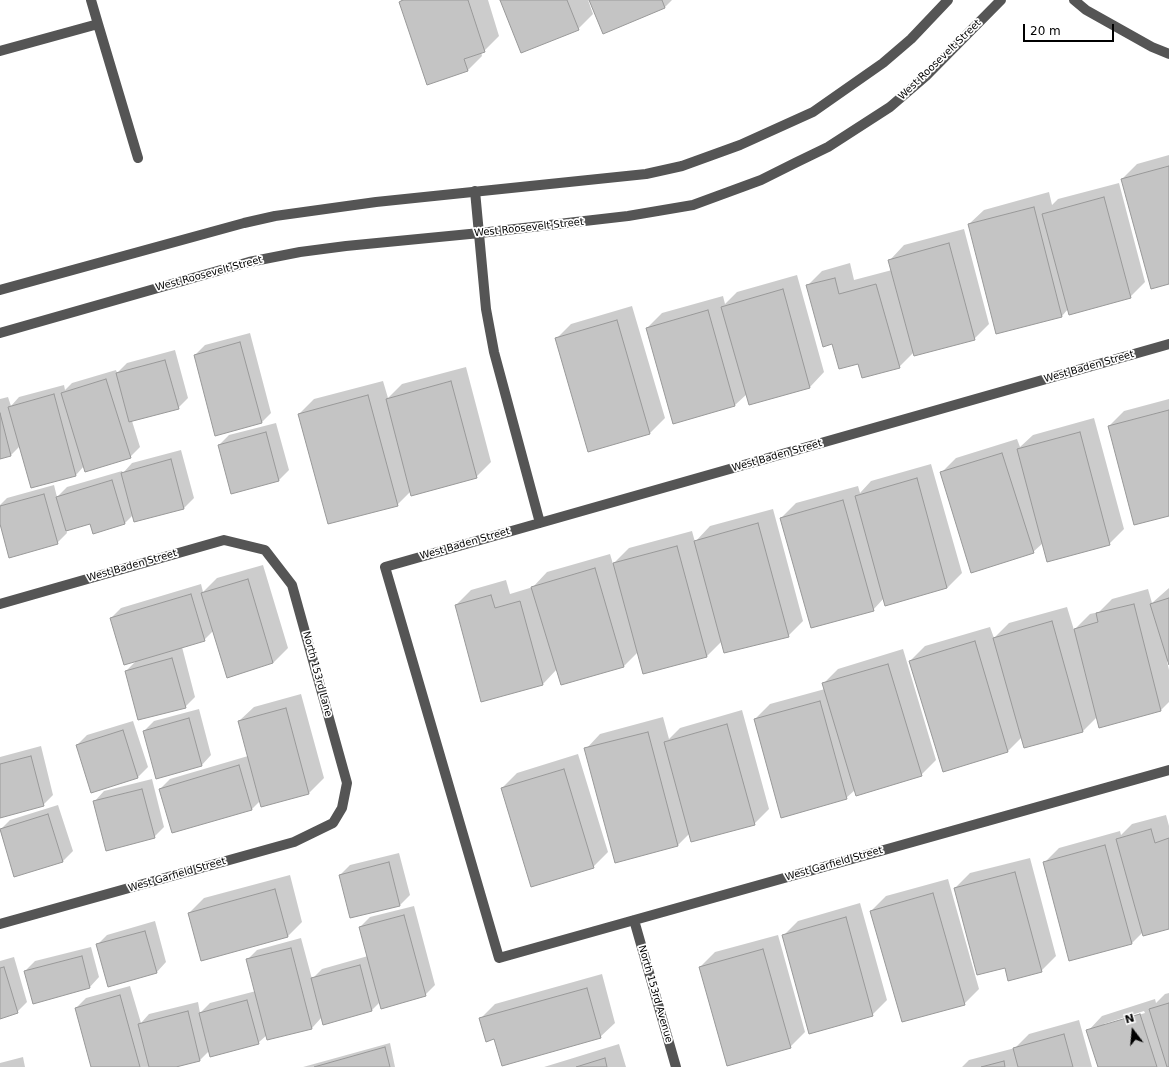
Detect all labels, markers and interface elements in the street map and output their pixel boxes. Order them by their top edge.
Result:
scale bar [1025,16,1116,42]
street label: West Roosevelt Street [896,17,984,103]
text: 20 m [1030,24,1061,38]
street label: West Roosevelt Street [474,216,584,240]
street label: West Roosevelt Street [154,254,264,294]
street label: West Baden Street [1043,348,1135,386]
street label: West Baden Street [731,437,823,475]
street label: West Baden Street [419,525,511,563]
street label: West Baden Street [86,547,178,585]
street label: North 153rd Lane [300,630,334,718]
street label: West Garfield Street [784,844,884,884]
street label: West Garfield Street [127,855,227,895]
street label: North 153rd Avenue [635,944,675,1044]
north arrow [1113,1011,1153,1051]
text: N [1123,1011,1136,1027]

